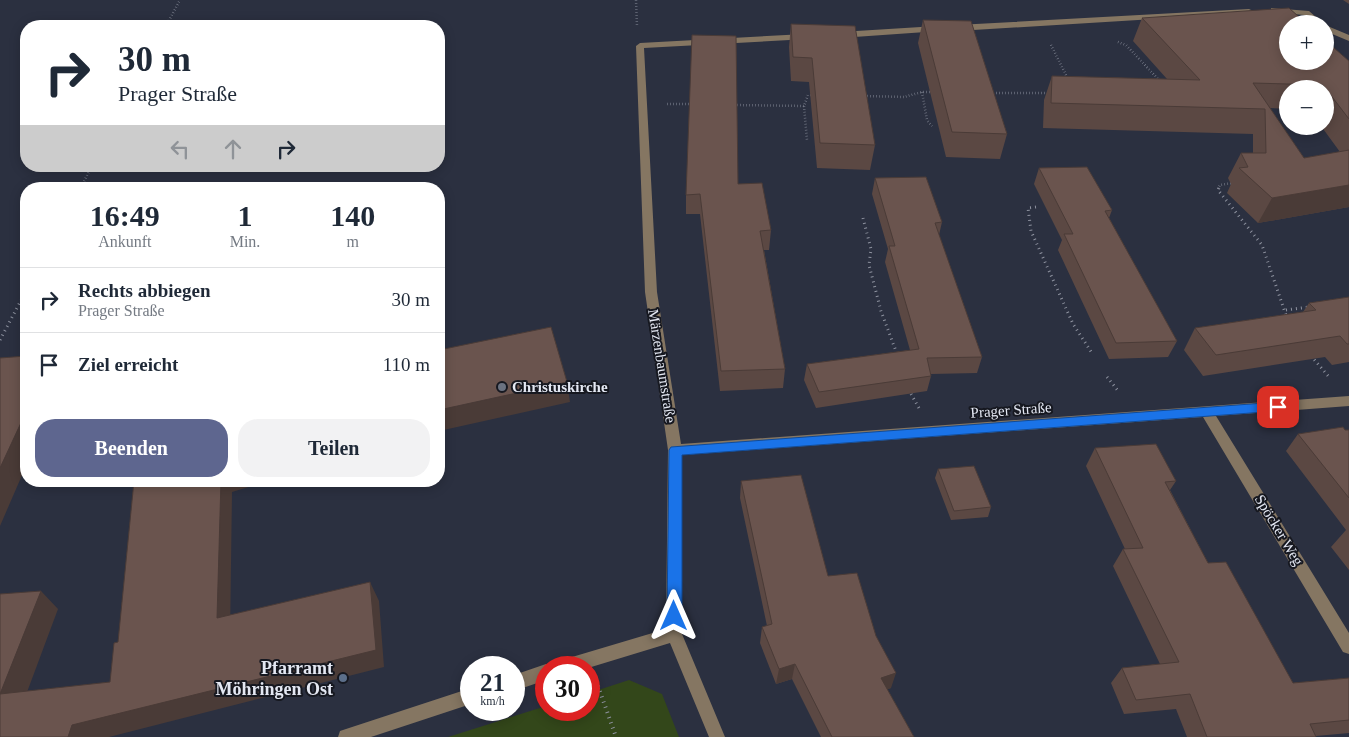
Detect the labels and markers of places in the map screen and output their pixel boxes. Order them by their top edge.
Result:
place label: Christuskirche [512,379,608,395]
marker: Christuskirche [496,381,508,393]
pin [1257,386,1299,428]
place label: Pfarramt Möhringen Ost [215,658,333,699]
marker: Pfarramt Möhringen Ost [337,672,349,684]

